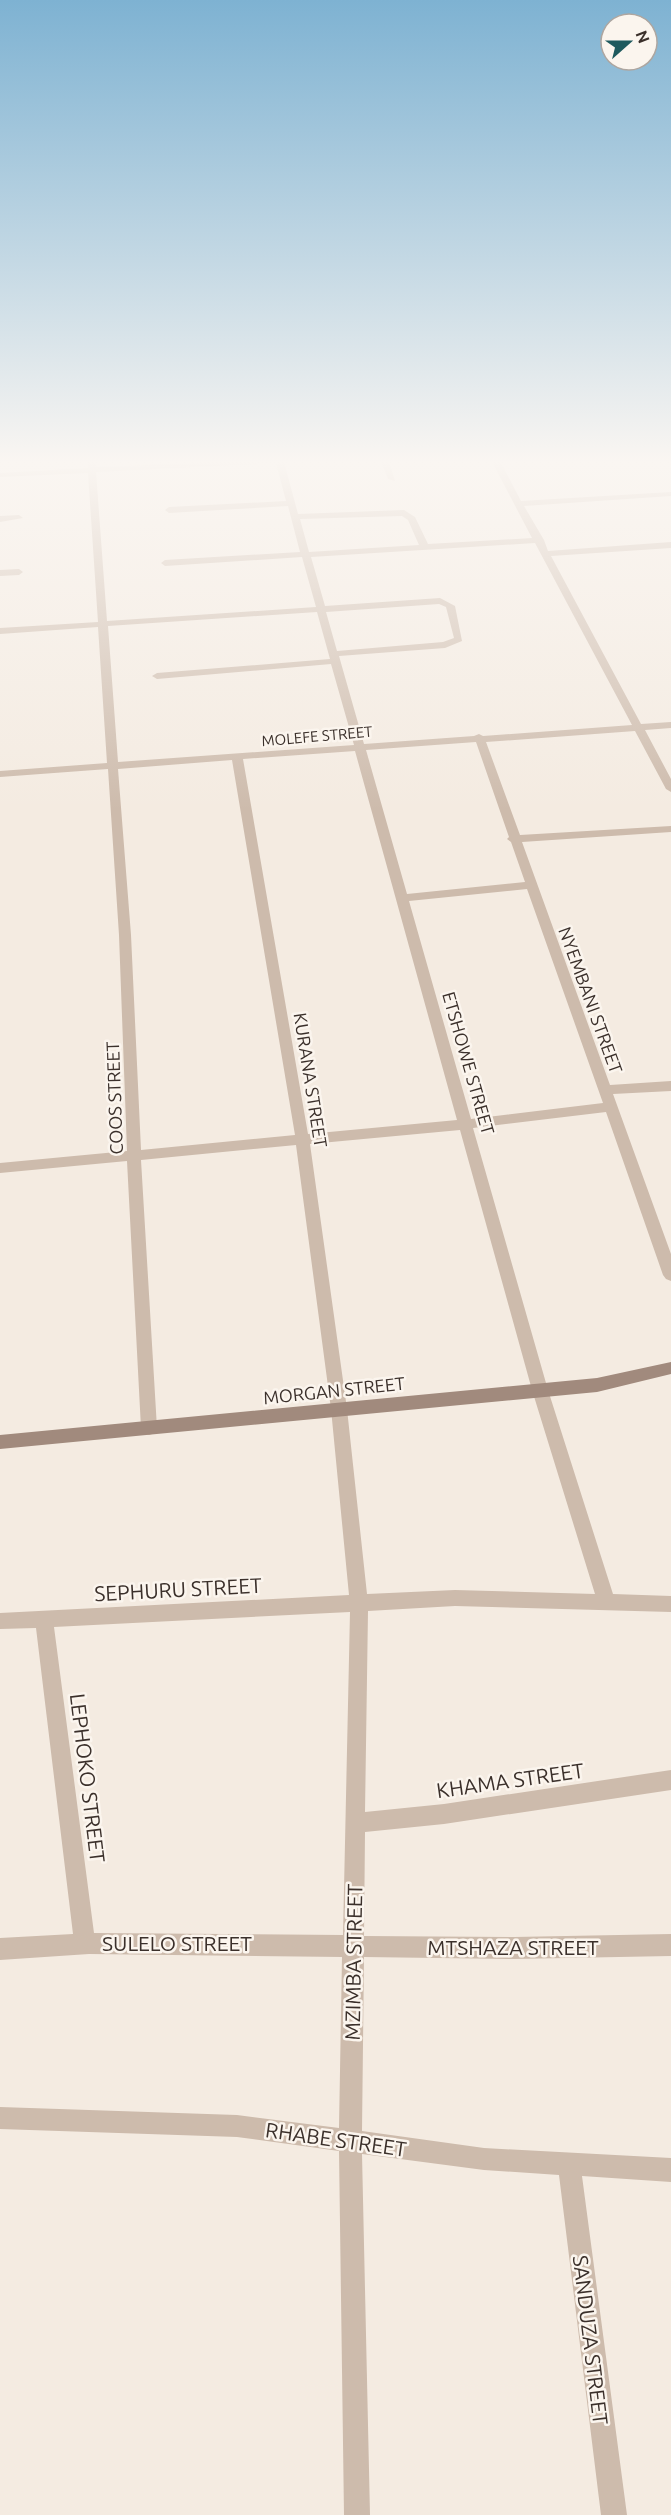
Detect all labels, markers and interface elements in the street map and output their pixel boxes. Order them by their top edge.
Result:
north arrow [599,12,659,72]
text: N [632,28,654,45]
street label: MOLEFE STREET [261,723,374,749]
street label: NYEMBANI STREET [555,924,627,1076]
street label: ETSHOWE STREET [439,989,499,1137]
street label: KURANA STREET [290,1011,332,1149]
street label: COOS STREET [102,1041,126,1155]
street label: MORGAN STREET [262,1373,406,1407]
street label: SEPHURU STREET [94,1573,263,1605]
street label: LEPHOKO STREET [66,1692,110,1864]
street label: KHAMA STREET [435,1758,586,1802]
street label: MZIMBA STREET [340,1883,366,2040]
street label: SULELO STREET [102,1931,252,1955]
street label: MTSHAZA STREET [427,1935,599,1959]
street label: RHABE STREET [264,2117,408,2161]
street label: SANDUZA STREET [569,2254,613,2426]

